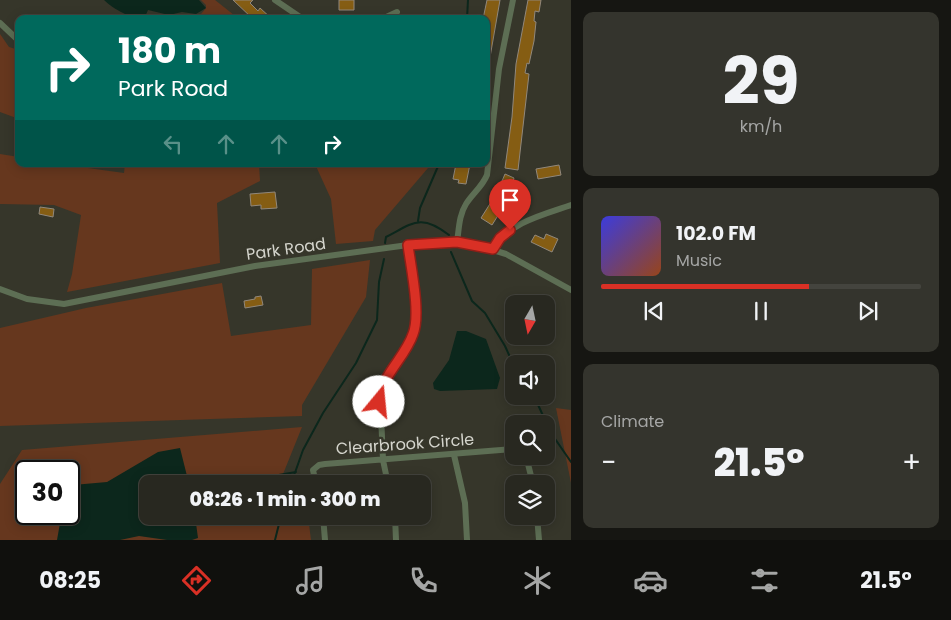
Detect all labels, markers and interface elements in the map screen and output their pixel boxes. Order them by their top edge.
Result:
text: 180 m [118,26,221,75]
icon: right [35,35,100,100]
text: 29 [722,36,800,127]
text: Park Road [118,73,228,104]
text: km/h [740,115,782,138]
icon: left [159,130,187,158]
icon: ahead [212,130,240,158]
icon: ahead [265,130,293,158]
icon: right [318,130,346,158]
pin [489,179,531,230]
icon: arrive [496,186,524,214]
text: 102.0 FM [676,220,756,247]
street label: Park Road [245,232,327,266]
text: Music [676,249,722,272]
north arrow [505,295,555,345]
map controls [505,295,555,525]
icon: previous [640,297,668,325]
icon: pause [747,297,775,325]
icon: next [854,297,882,325]
button: sound [505,355,555,405]
position arrow [352,375,404,427]
text: Climate [601,410,664,433]
button: search [505,415,555,465]
street label: Clearbrook Circle [335,428,475,460]
text: 21.5° [714,436,805,489]
text: − [601,443,616,482]
text: + [902,443,921,482]
speed limit sign: 30 [15,460,80,525]
button: layers [505,475,555,525]
text: 08:26 · 1 min · 300 m [190,486,380,513]
icon: directions [179,563,214,598]
icon: music [293,563,328,598]
icon: phone [406,563,441,598]
icon: climate [520,563,555,598]
icon: car [633,563,668,598]
icon: filters [747,563,782,598]
text: 08:25 [39,565,101,596]
text: 21.5° [860,565,912,596]

